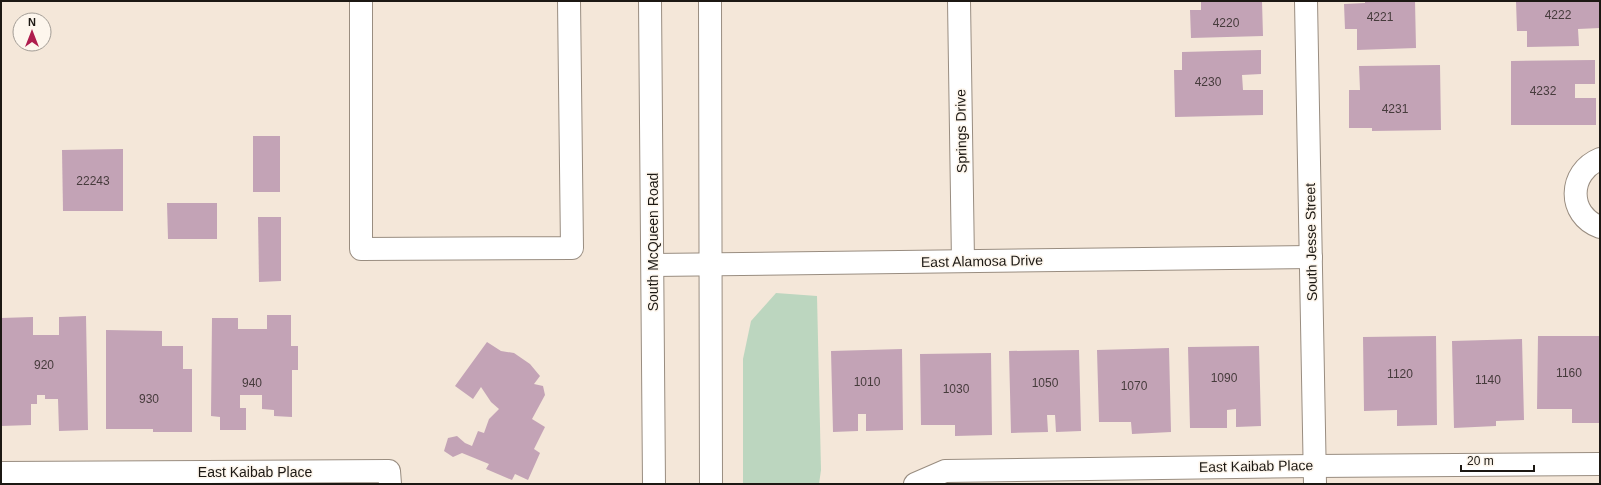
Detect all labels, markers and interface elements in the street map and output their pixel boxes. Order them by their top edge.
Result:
house number: 4222 [1545,8,1572,22]
house number: 4221 [1367,10,1394,24]
north arrow [12,12,52,52]
text: N [28,16,36,28]
house number: 4220 [1213,16,1240,30]
house number: 4230 [1195,75,1222,89]
house number: 4232 [1530,84,1557,98]
street label: Springs Drive [952,89,970,173]
house number: 4231 [1382,102,1409,116]
street label: South McQueen Road [645,173,661,311]
house number: 22243 [76,174,110,188]
street label: South Jesse Street [1302,183,1320,301]
street label: East Alamosa Drive [921,252,1043,270]
house number: 920 [34,358,54,372]
house number: 1160 [1556,366,1582,380]
house number: 1120 [1387,367,1413,381]
house number: 1090 [1211,371,1238,385]
house number: 1140 [1475,373,1501,387]
house number: 1010 [854,375,881,389]
house number: 940 [242,376,262,390]
house number: 1050 [1032,376,1059,390]
house number: 1070 [1121,379,1148,393]
house number: 1030 [943,382,970,396]
house number: 930 [139,392,159,406]
scale bar [1461,447,1534,473]
text: 20 m [1467,454,1494,468]
street label: East Kaibab Place [1199,457,1314,475]
street label: East Kaibab Place [198,464,312,480]

